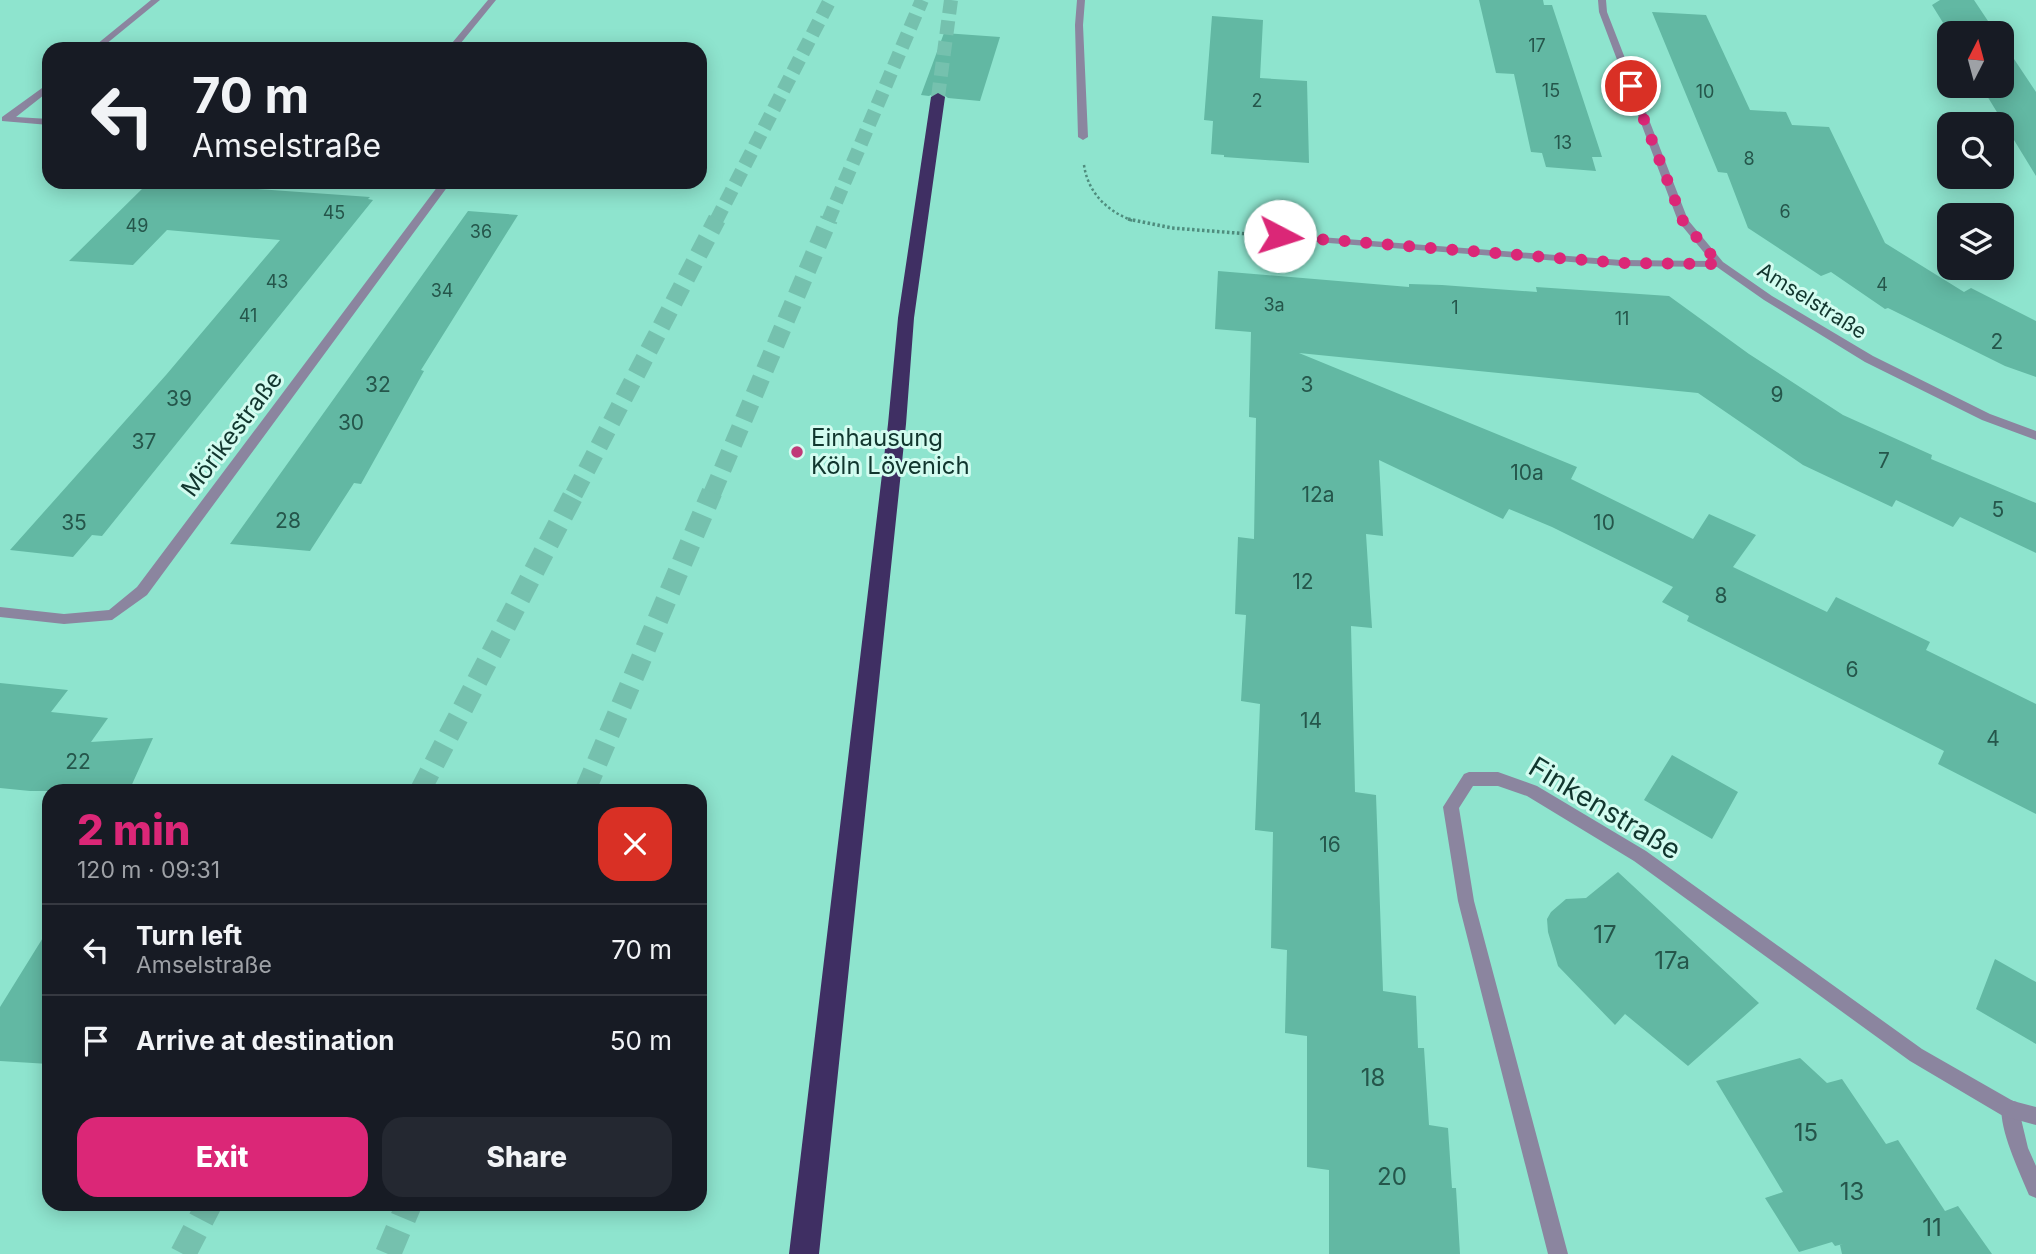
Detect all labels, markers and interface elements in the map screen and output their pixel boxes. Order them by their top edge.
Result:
north arrow [1937,21,2014,98]
map controls [1937,21,2014,280]
house number: 17 [1528,35,1546,56]
pin [1601,56,1661,116]
text: 70 m [192,66,309,125]
icon: arrive [1612,67,1650,105]
icon: left [77,70,168,161]
house number: 15 [1542,80,1560,101]
house number: 10 [1696,81,1714,102]
house number: 2 [1252,90,1262,111]
button: search [1937,112,2014,189]
text: Amselstraße [192,126,381,165]
house number: 13 [1554,132,1572,153]
house number: 8 [1743,148,1755,169]
position arrow [1243,199,1317,273]
house number: 6 [1779,201,1791,222]
house number: 45 [323,202,345,223]
button: layers [1937,203,2014,280]
house number: 49 [126,215,148,236]
house number: 36 [470,221,492,242]
street label: Amselstraße [1753,257,1872,344]
house number: 43 [266,271,288,292]
house number: 4 [1876,274,1888,295]
house number: 34 [431,280,453,301]
house number: 3a [1263,294,1285,315]
house number: 1 [1451,297,1459,318]
house number: 41 [239,305,257,326]
house number: 11 [1615,308,1629,329]
house number: 2 [1991,329,2003,354]
street label: Mörikestraße [175,365,288,502]
house number: 32 [365,372,391,397]
house number: 3 [1301,372,1313,397]
house number: 9 [1770,382,1784,407]
house number: 39 [166,386,192,411]
house number: 30 [338,410,364,435]
place label: Einhausung Köln Lövenich [811,423,970,480]
house number: 37 [132,429,156,454]
marker: Einhausung Köln Lövenich [789,444,805,460]
house number: 7 [1878,448,1890,473]
house number: 10a [1510,460,1544,485]
house number: 12a [1301,482,1335,507]
house number: 5 [1992,497,2004,522]
house number: 28 [275,508,301,533]
house number: 35 [61,510,87,535]
house number: 10 [1593,510,1615,535]
house number: 12 [1292,569,1314,594]
house number: 8 [1715,583,1728,608]
house number: 6 [1845,657,1859,682]
house number: 14 [1300,708,1322,733]
house number: 4 [1986,726,2000,751]
house number: 22 [65,749,91,774]
street label: Finkenstraße [1523,749,1687,867]
text: 2 min [77,804,191,855]
button: close [598,807,672,881]
house number: 16 [1319,832,1341,857]
text: 120 m · 09:31 [77,856,220,884]
text: Turn left [136,920,242,951]
house number: 17 [1593,920,1617,949]
icon: left [77,931,115,969]
text: 70 m [611,934,672,965]
house number: 17a [1654,946,1690,975]
text: Amselstraße [136,951,272,979]
icon: arrive [77,1022,115,1060]
text: Arrive at destination [136,1025,395,1056]
text: 50 m [610,1025,672,1056]
house number: 18 [1361,1063,1385,1092]
button: Exit [77,1117,368,1197]
button: Share [382,1117,672,1197]
house number: 15 [1794,1118,1818,1147]
house number: 20 [1377,1162,1407,1191]
house number: 13 [1840,1177,1864,1206]
house number: 11 [1922,1213,1942,1242]

